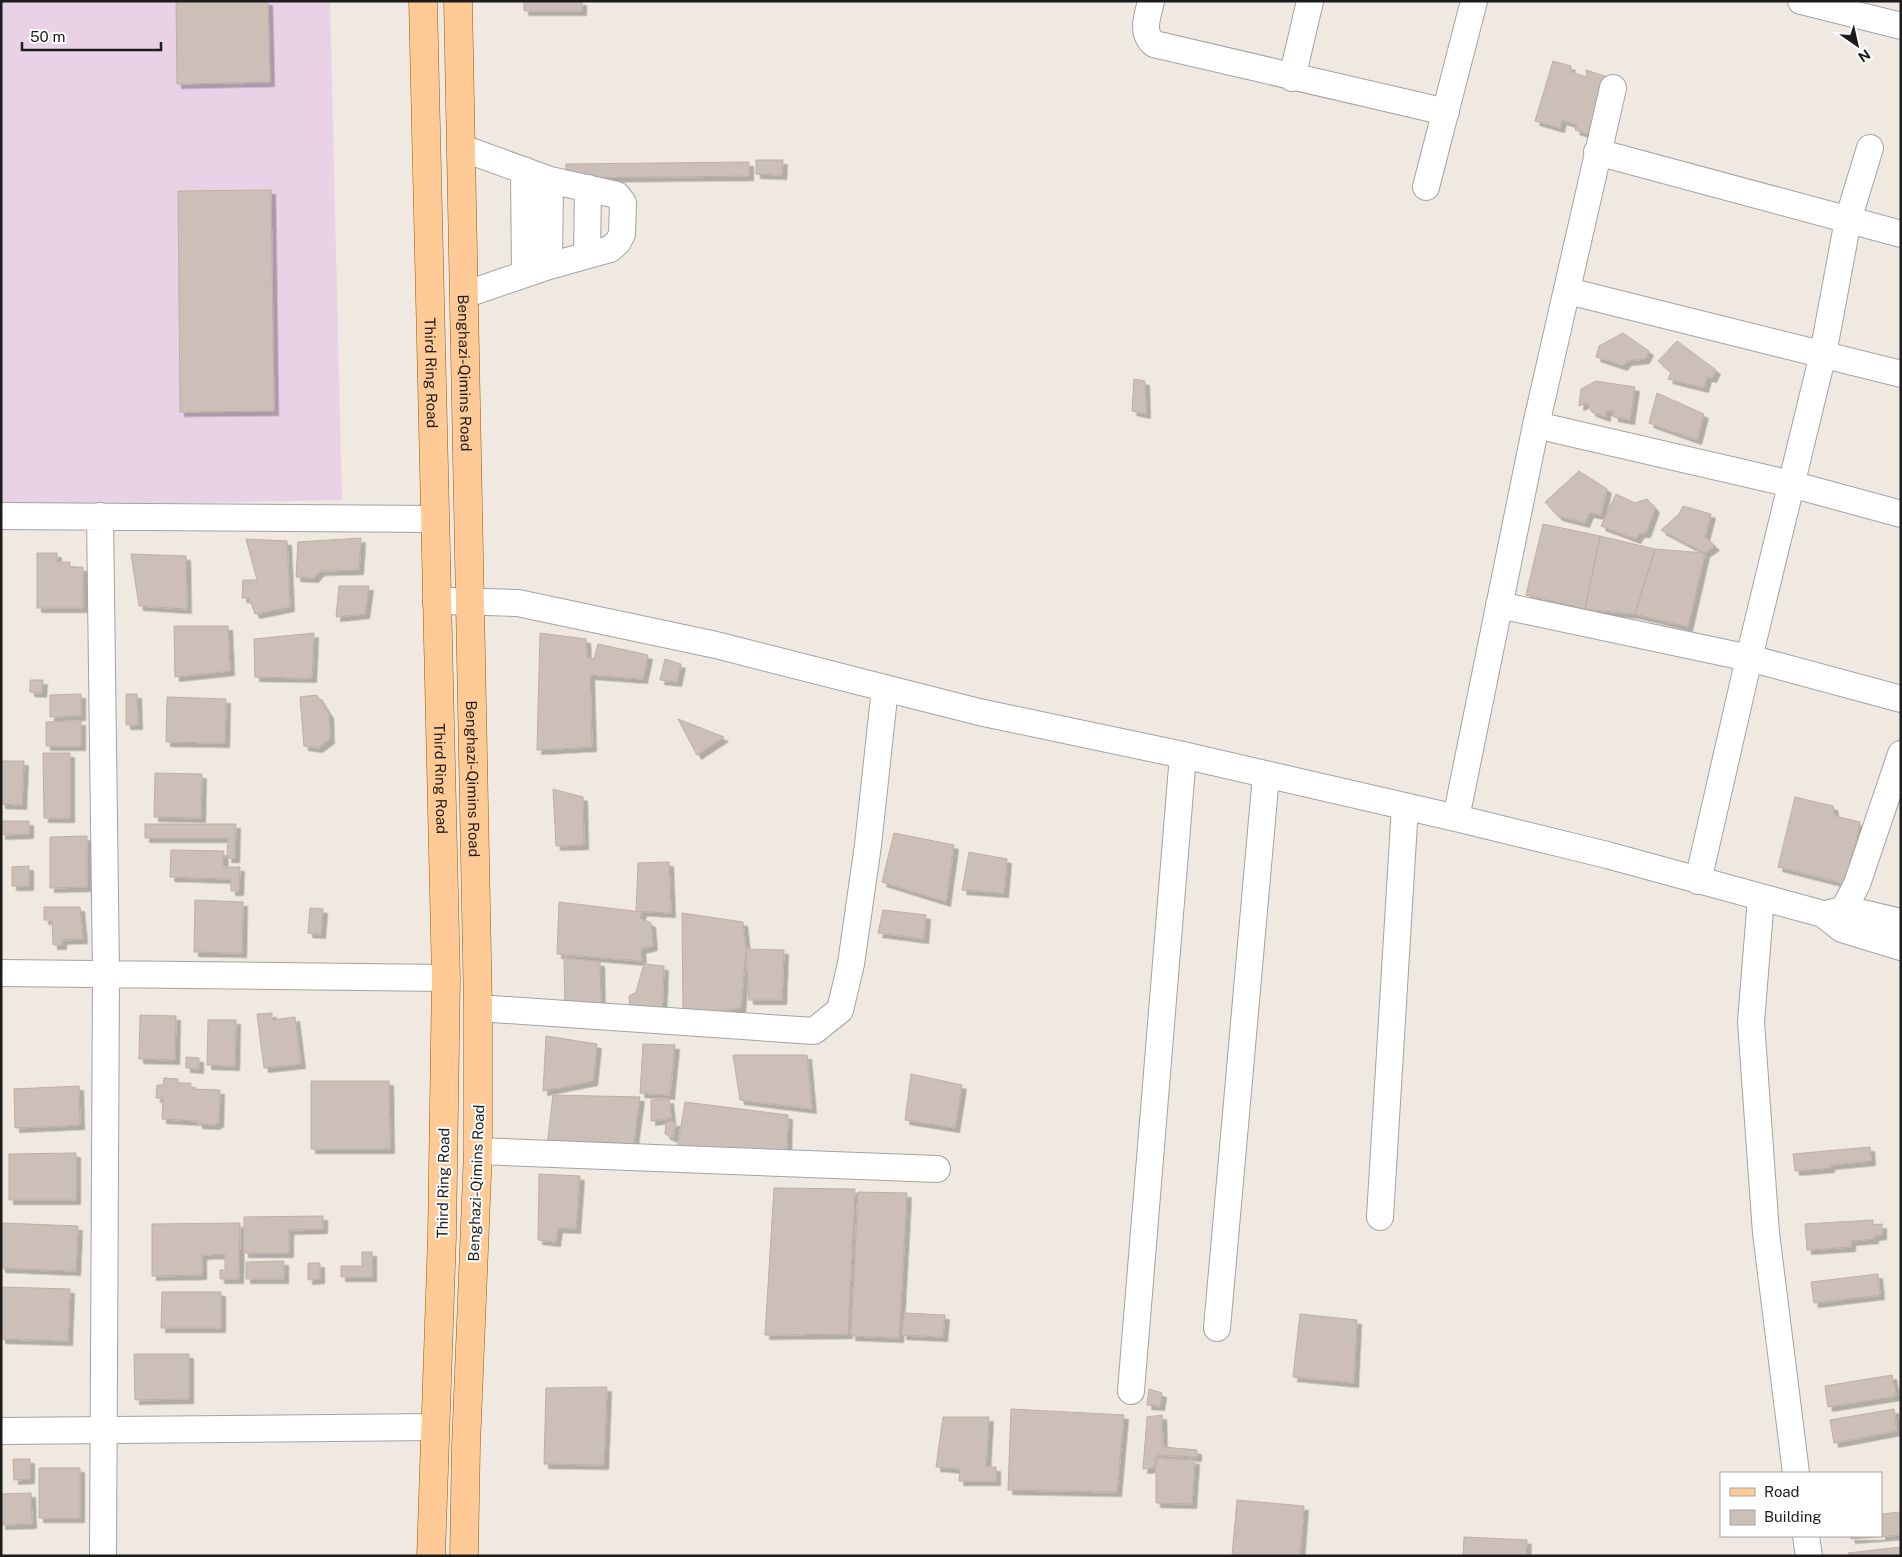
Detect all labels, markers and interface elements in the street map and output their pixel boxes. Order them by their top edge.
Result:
scale bar [22,20,161,52]
north arrow [1832,20,1882,70]
text: 50 m [30,28,65,45]
text: N [1855,46,1873,65]
street label: Benghazi-Qimins Road [455,294,475,452]
street label: Third Ring Road [422,317,442,428]
street label: Benghazi-Qimins Road [463,700,484,858]
street label: Third Ring Road [432,723,451,834]
street label: Benghazi-Qimins Road [465,1104,487,1262]
street label: Third Ring Road [434,1128,452,1238]
legend [1720,1472,1882,1537]
text: Road [1764,1483,1800,1500]
text: Building [1764,1508,1822,1525]

